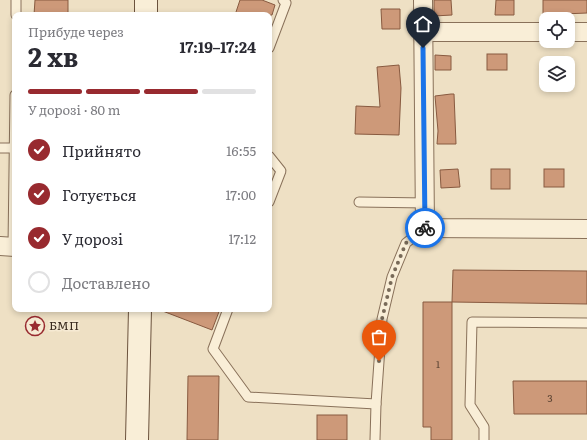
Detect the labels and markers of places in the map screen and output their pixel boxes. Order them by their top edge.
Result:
pin [406,7.0,440,48]
place icon: БМП [24,315,46,337]
place label: БМП [49,316,79,334]
pin [362,320,396,361]

